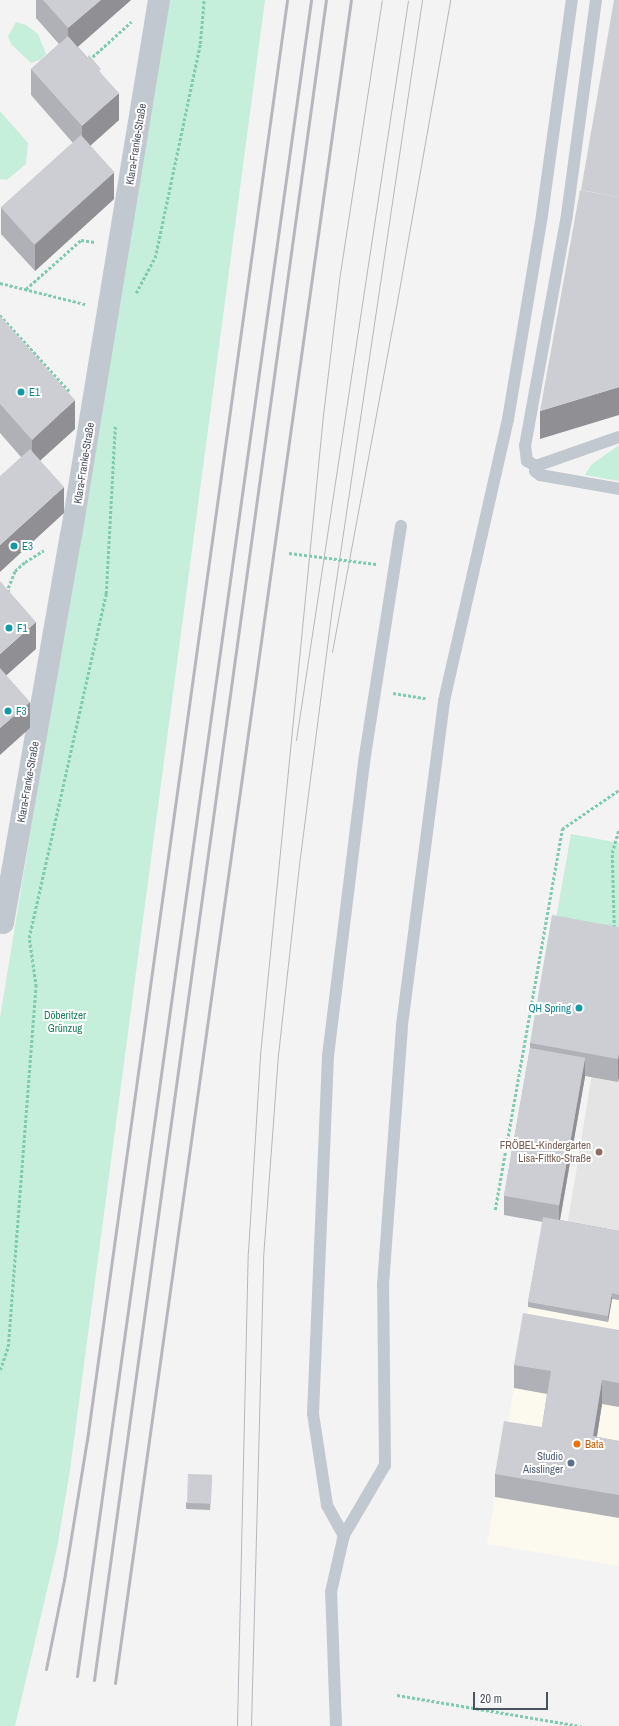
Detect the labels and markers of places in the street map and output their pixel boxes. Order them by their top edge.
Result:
place label: E1 [29,385,40,399]
marker: E1 [16,387,26,397]
place label: E3 [22,539,33,553]
marker: E3 [9,541,19,551]
place label: F1 [17,621,28,635]
marker: F1 [4,623,14,633]
place label: F3 [16,704,27,718]
marker: F3 [3,706,13,716]
place label: QH Spring [528,1001,571,1015]
marker: QH Spring [574,1003,584,1013]
place label: FRÖBEL-Kindergarten Lisa-Fittko-Straße [500,1139,591,1165]
marker: FRÖBEL-Kindergarten Lisa-Fittko-Straße [594,1147,604,1157]
place label: Bata [585,1437,604,1451]
marker: Bata [572,1439,582,1449]
place label: Studio Aisslinger [523,1450,563,1476]
marker: Studio Aisslinger [566,1458,576,1468]

